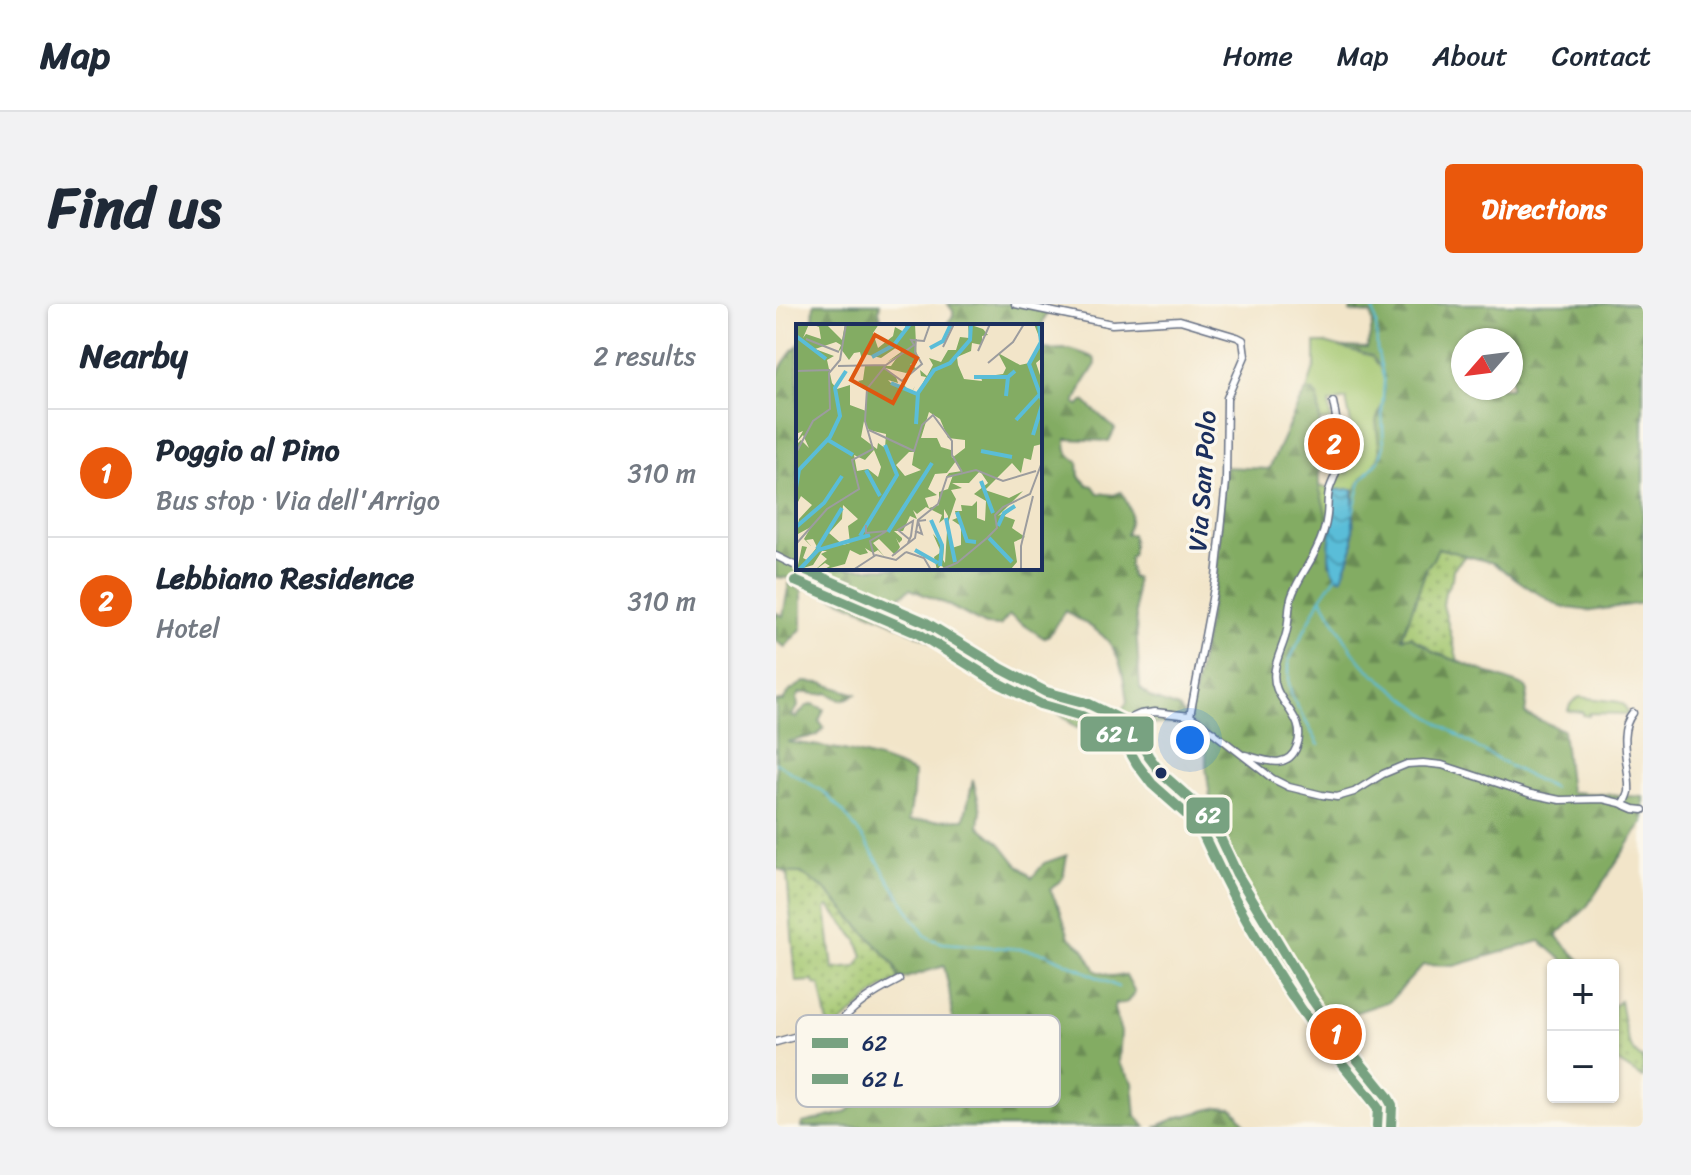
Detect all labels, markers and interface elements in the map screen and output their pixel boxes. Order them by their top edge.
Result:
text: Map [40,22,110,89]
text: Home [1223,31,1293,80]
text: Map [1337,31,1388,80]
text: About [1432,31,1508,80]
text: Contact [1552,31,1651,80]
text: Find us [48,159,221,258]
button: Directions [1445,164,1643,253]
inset map [796,324,1042,570]
text: Nearby [80,326,188,386]
north arrow [1451,328,1523,400]
text: 2 results [594,333,696,379]
street label: Via San Polo [1174,409,1230,553]
pin: 2 [1308,414,1360,474]
text: Poggio al Pino [156,423,340,477]
text: 1 [100,450,112,496]
text: 310 m [627,450,696,496]
text: Bus stop · Via dell'Arrigo [156,477,440,523]
text: Lebbiano Residence [156,551,414,605]
text: 2 [98,578,114,624]
text: 310 m [627,578,696,624]
text: Hotel [156,605,220,651]
line badge: 62 L [1079,715,1155,753]
text: 62 L [1095,715,1138,754]
your location [1170,720,1210,760]
unlabelled marker [1153,765,1169,781]
line badge: 62 [1185,796,1231,835]
text: 62 [1194,796,1221,835]
map controls [1547,959,1619,1103]
button: + [1547,959,1619,1031]
pin: 1 [1310,1004,1362,1064]
legend [796,1015,1060,1107]
text: 62 [862,1024,887,1063]
button: − [1547,1031,1619,1103]
text: 62 L [862,1060,904,1099]

